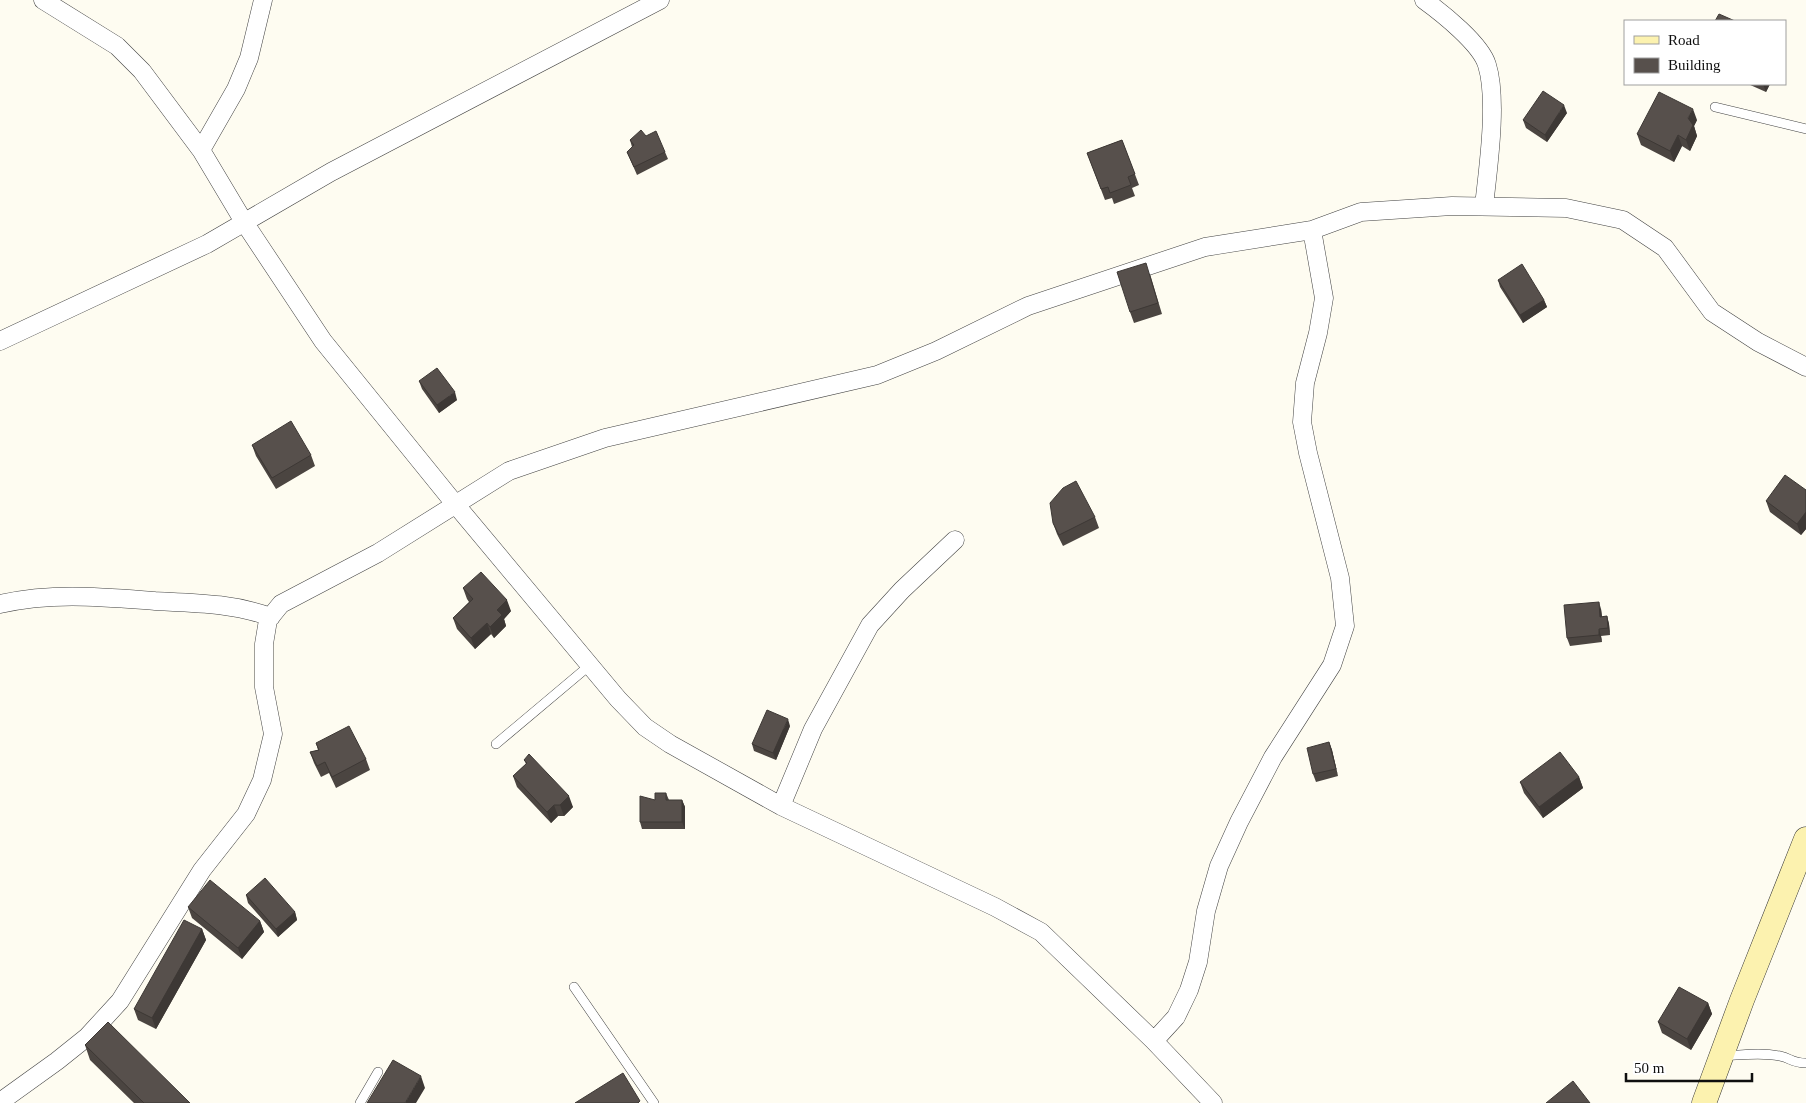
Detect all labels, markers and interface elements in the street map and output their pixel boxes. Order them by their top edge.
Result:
legend [1624,20,1786,85]
text: Road [1668,32,1700,48]
text: Building [1668,57,1721,73]
scale bar [1626,1050,1752,1082]
text: 50 m [1634,1060,1665,1076]

